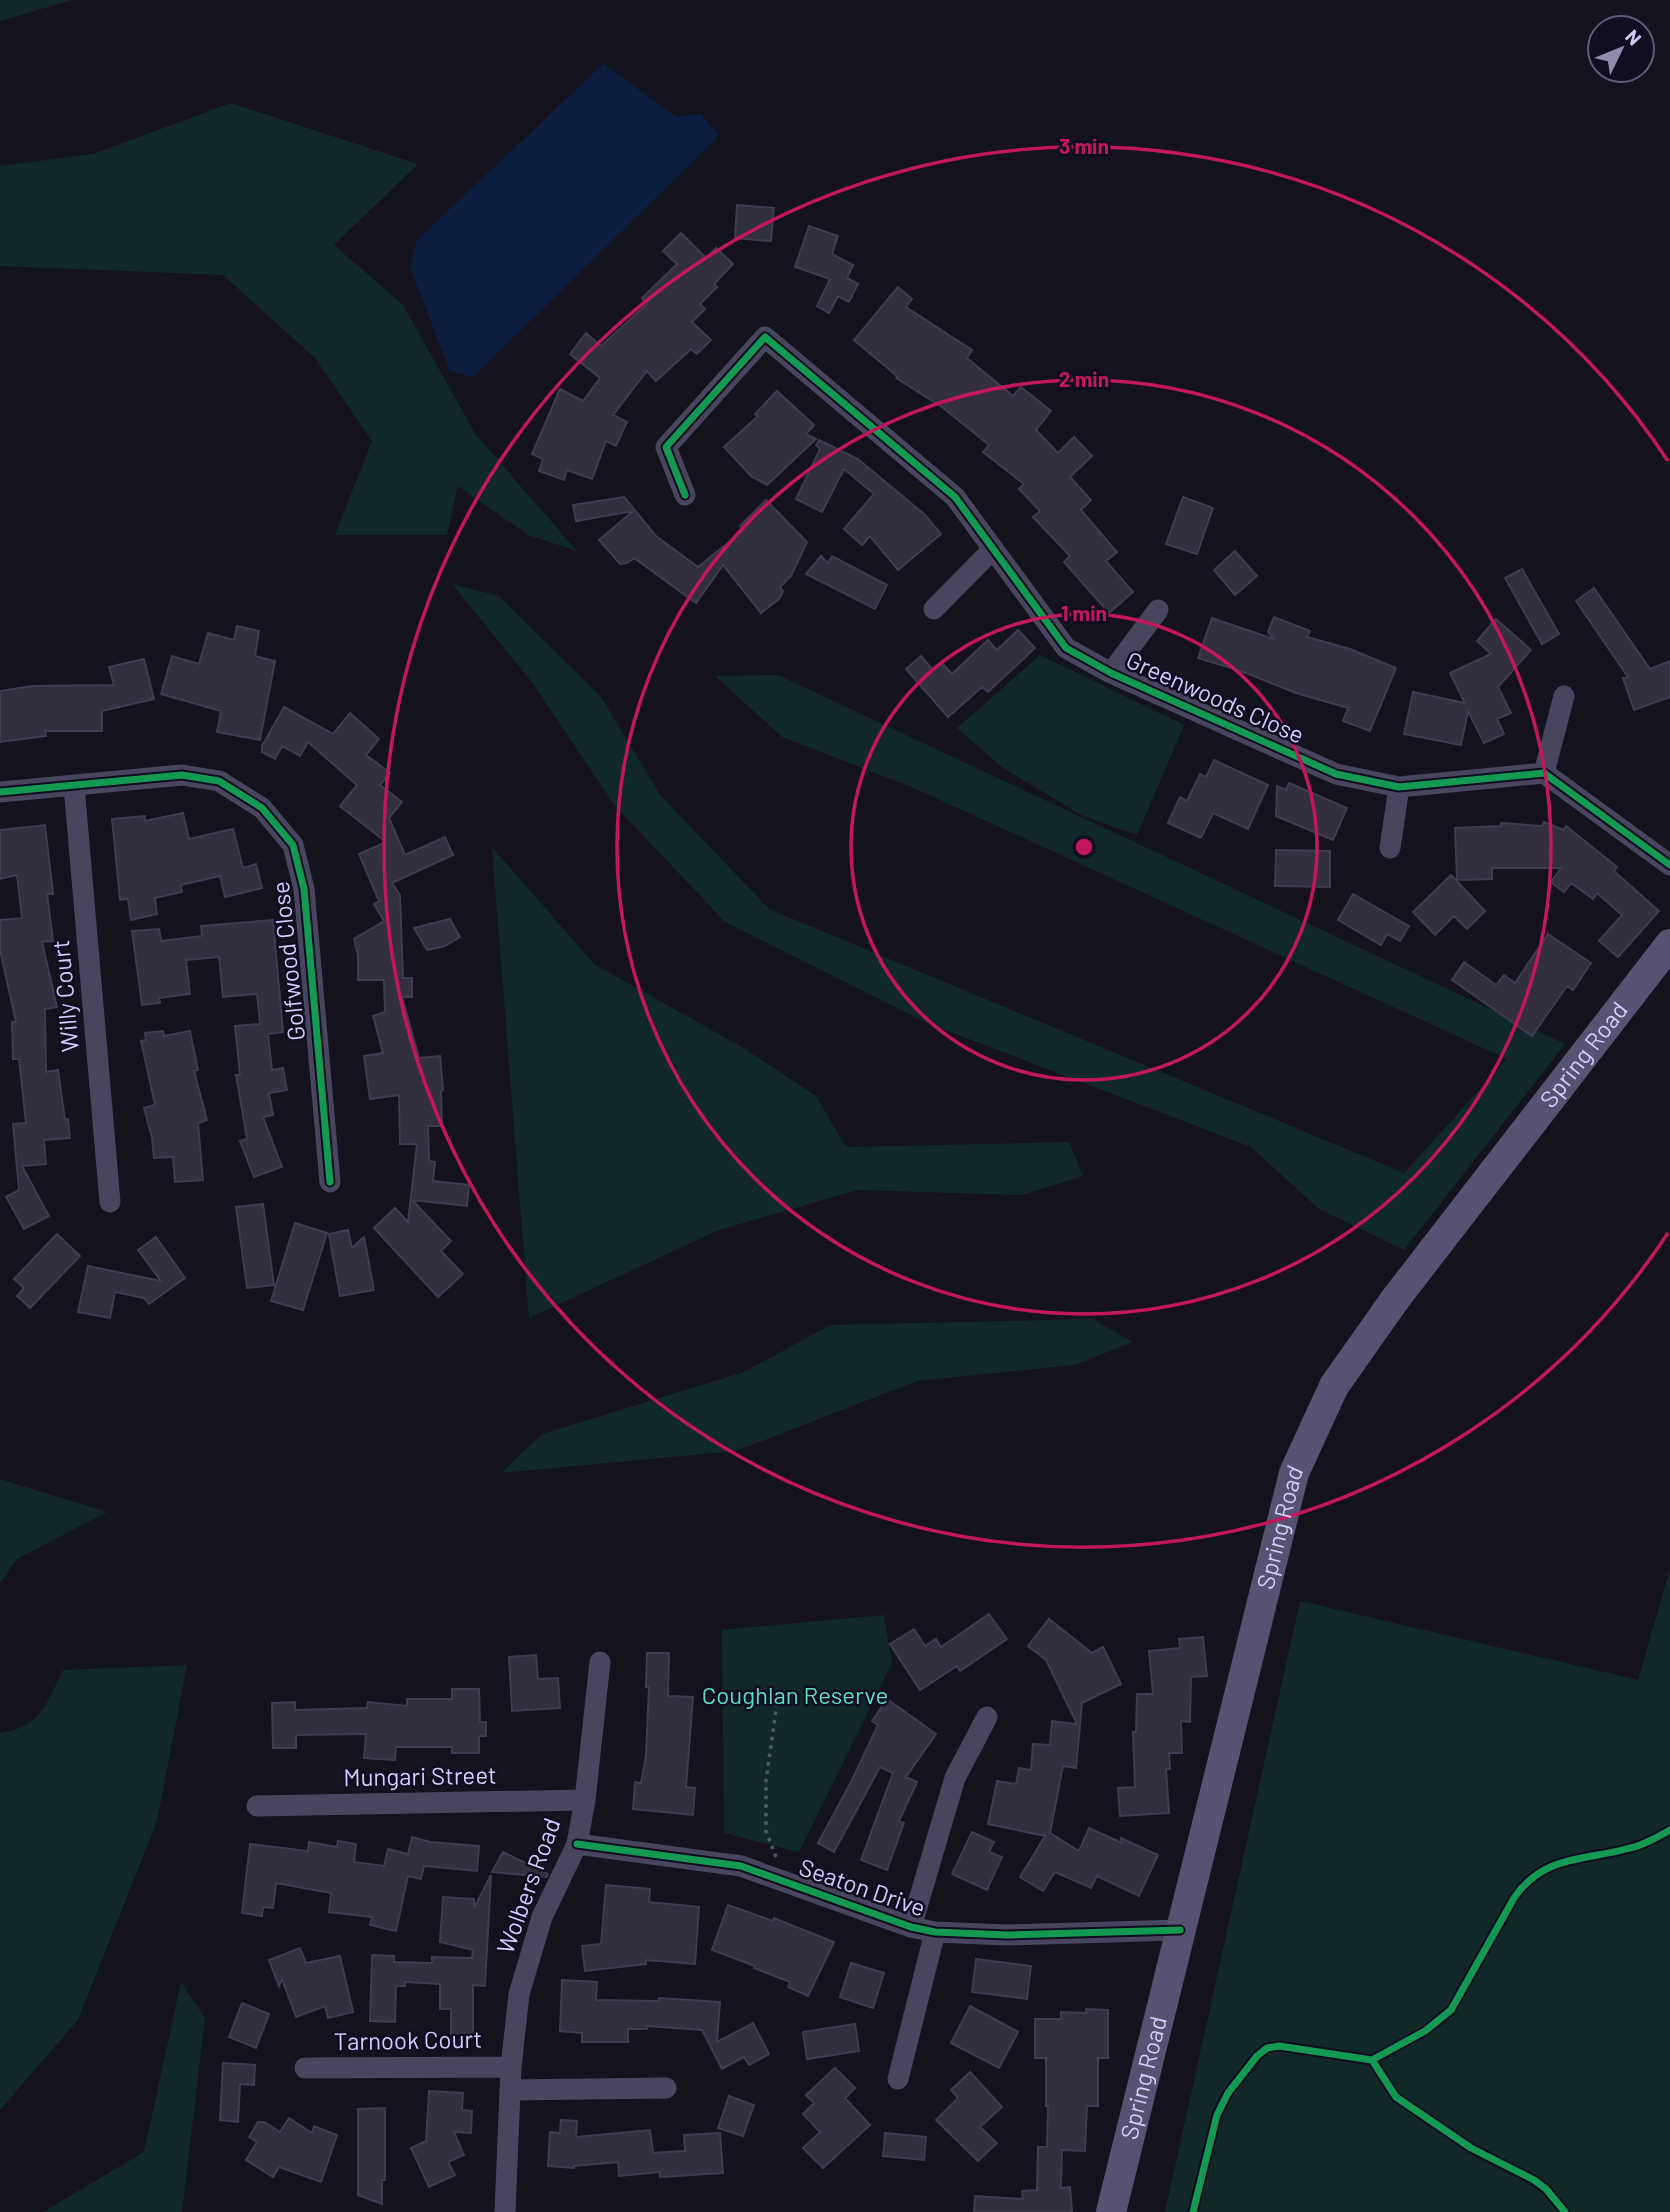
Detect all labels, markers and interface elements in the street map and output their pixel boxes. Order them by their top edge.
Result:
north arrow [1586,14,1656,84]
text: N [1621,25,1647,50]
text: 3 min [1059,133,1109,158]
text: 2 min [1059,366,1109,391]
text: 1 min [1061,600,1107,625]
street label: Greenwoods Close [1122,644,1309,749]
centre of rings [1072,835,1096,859]
street label: Golfwood Close [265,880,310,1042]
street label: Willy Court [45,939,84,1053]
street label: Spring Road [1533,995,1633,1113]
street label: Spring Road [1250,1460,1309,1592]
park label: Coughlan Reserve [702,1680,888,1709]
street label: Mungari Street [343,1760,497,1791]
street label: Wolbers Road [490,1814,566,1957]
street label: Seaton Drive [796,1851,929,1922]
street label: Spring Road [1114,2013,1172,2142]
street label: Tarnook Court [334,2024,482,2055]

